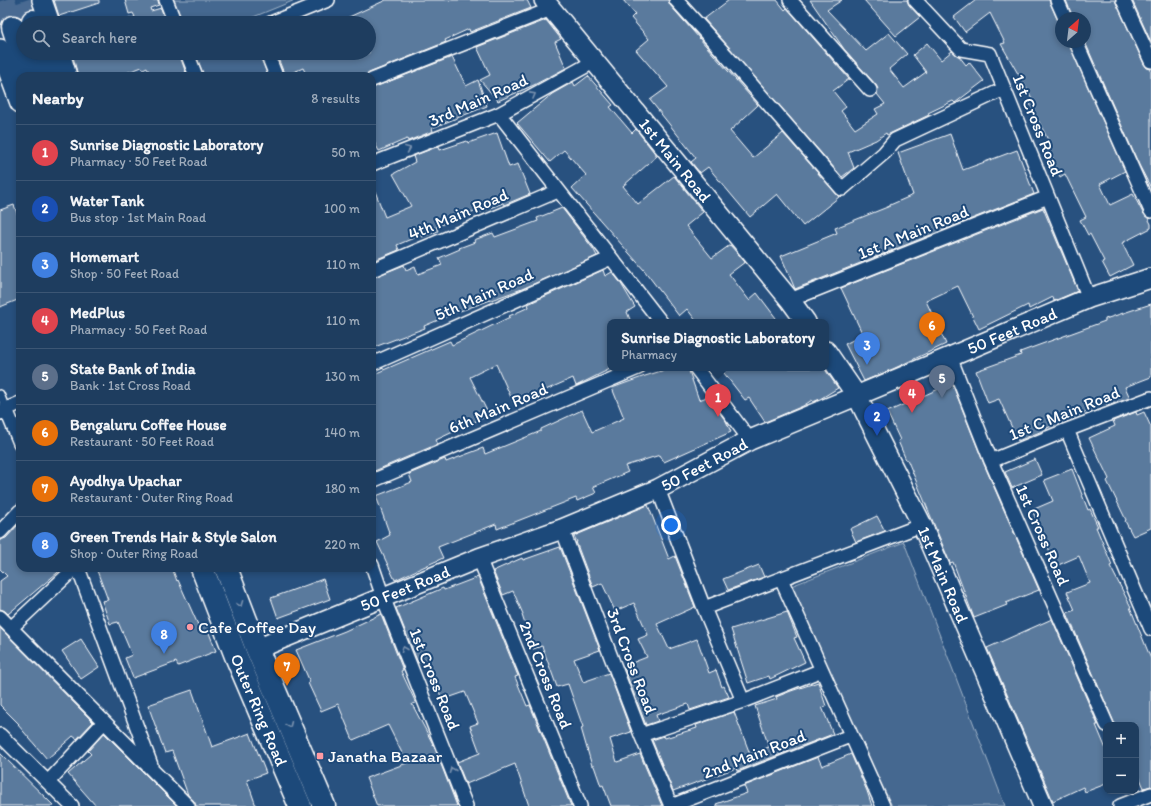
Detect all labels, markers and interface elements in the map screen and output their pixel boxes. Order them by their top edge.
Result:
north arrow [1055,12,1091,48]
search box [16,16,376,60]
icon: search [30,27,52,49]
text: Search here [62,29,137,47]
street label: 3rd Main Road [425,69,531,131]
street label: 1st Cross Road [1008,71,1068,180]
text: Nearby [32,88,84,108]
text: 8 results [311,91,360,106]
one-way arrow [529,92,536,100]
street label: 1st Main Road [635,114,716,207]
text: Sunrise Diagnostic Laboratory [70,136,263,154]
text: 1 [42,145,48,160]
text: 50 m [331,145,360,160]
one-way arrow [405,146,412,154]
text: Pharmacy · 50 Feet Road [70,154,207,169]
street label: 4th Main Road [405,184,512,244]
text: Water Tank [70,192,144,210]
text: 2 [42,201,48,216]
text: 100 m [324,201,360,216]
street label: 1st A Main Road [855,201,971,263]
text: Bus stop · 1st Main Road [70,210,206,225]
text: Homemart [70,248,139,266]
text: 3 [41,257,49,272]
text: 110 m [326,257,360,272]
street label: 5th Main Road [432,263,537,325]
text: Shop · 50 Feet Road [70,266,179,281]
street label: 50 Feet Road [964,303,1060,358]
text: MedPlus [70,304,125,322]
pin: 6 [919,312,945,345]
text: 4 [41,313,49,328]
text: 110 m [326,313,360,328]
popup [607,319,829,371]
text: Pharmacy · 50 Feet Road [70,322,207,337]
text: Sunrise Diagnostic Laboratory [621,329,815,347]
pin: 3 [854,332,880,365]
text: Pharmacy [621,347,677,362]
text: State Bank of India [70,360,196,378]
pin: 5 [929,365,955,398]
text: 5 [42,369,48,384]
text: 130 m [325,369,360,384]
text: Bank · 1st Cross Road [70,378,191,393]
street label: 6th Main Road [446,378,551,438]
pin: 4 [899,380,925,413]
street label: 1st C Main Road [1006,382,1122,444]
pin: 1 [705,384,731,417]
pin: 2 [864,403,890,436]
text: Bengaluru Coffee House [70,416,227,434]
text: 6 [42,425,48,440]
text: 140 m [324,425,360,440]
street label: 50 Feet Road [657,433,751,496]
text: Restaurant · 50 Feet Road [70,434,214,449]
text: Ayodhya Upachar [70,472,182,490]
text: 7 [42,481,48,496]
text: 180 m [325,481,360,496]
street label: 1st Cross Road [1012,481,1074,589]
text: Restaurant · Outer Ring Road [70,490,233,505]
your location [661,515,681,535]
street label: 1st Main Road [914,523,973,626]
text: Green Trends Hair & Style Salon [70,528,277,546]
text: 8 [41,537,49,552]
text: 220 m [324,537,360,552]
text: Shop · Outer Ring Road [70,546,198,561]
street label: 50 Feet Road [357,561,453,616]
one-way arrow [235,601,243,608]
street label: 3rd Cross Road [603,605,662,717]
place label: Cafe Coffee Day [198,617,316,637]
street label: 2nd Cross Road [515,618,577,732]
pin: 8 [151,621,177,654]
marker: Cafe Coffee Day [185,622,195,632]
street label: 1st Cross Road [405,625,465,734]
one-way arrow [400,645,408,652]
street label: Outer Ring Road [226,651,292,769]
pin: 7 [274,653,300,686]
one-way arrow [285,721,293,728]
map controls [1103,722,1139,794]
button: + [1103,722,1139,758]
street label: 2nd Main Road [700,725,809,783]
place label: Janatha Bazaar [328,746,443,766]
marker: Janatha Bazaar [315,751,325,761]
button: − [1103,758,1139,794]
one-way arrow [448,766,456,773]

